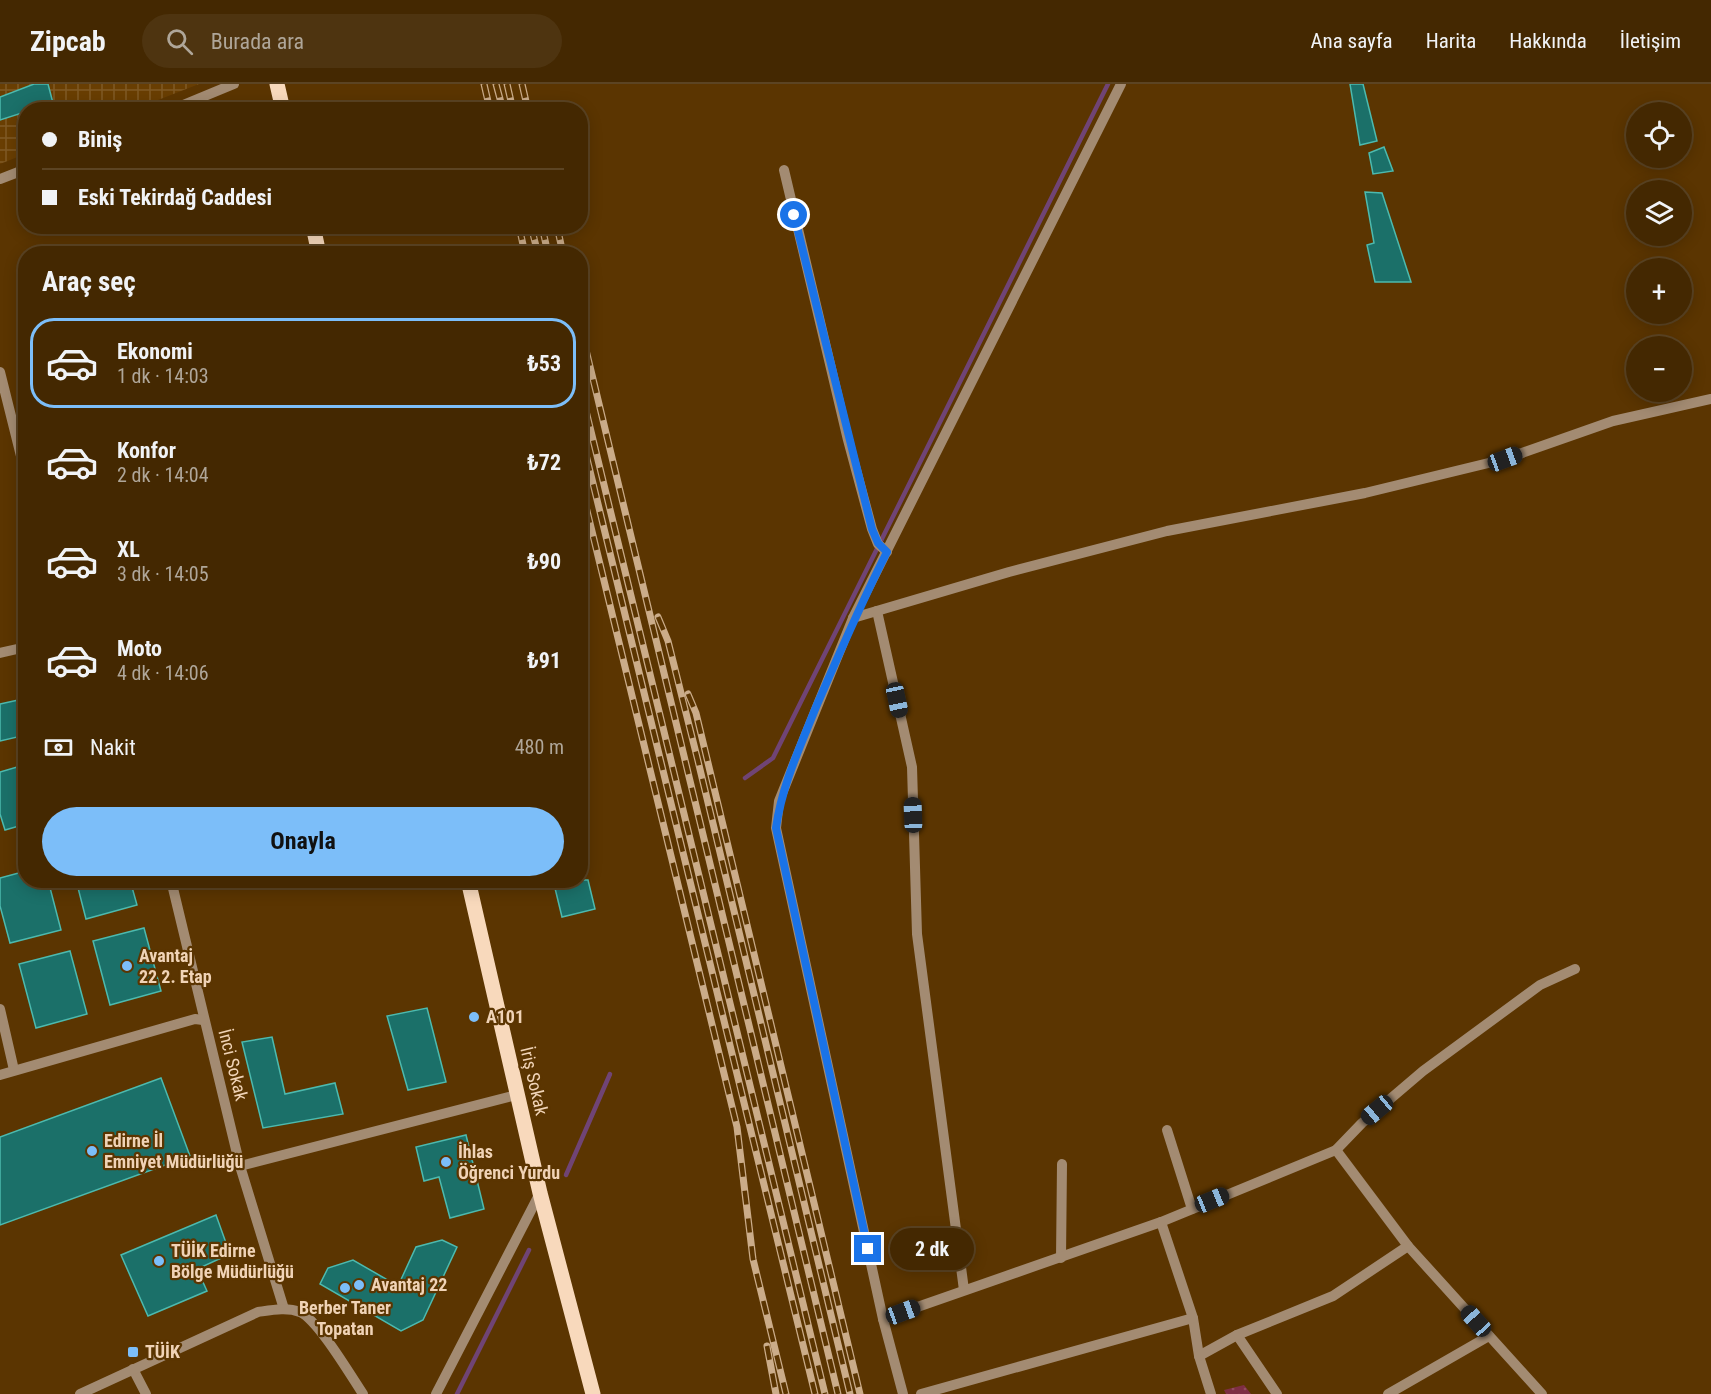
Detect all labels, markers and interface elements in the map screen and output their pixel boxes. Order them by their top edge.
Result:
search box [142,14,562,68]
text: Zipcab [30,25,106,58]
icon: search [163,25,196,58]
text: Burada ara [211,29,304,54]
text: Ana sayfa [1310,29,1393,53]
text: Harita [1426,29,1476,53]
text: Hakkında [1509,29,1587,53]
text: İletişim [1620,29,1681,53]
map controls [1626,102,1692,402]
button: locate [1626,102,1692,168]
text: Biniş [78,127,122,152]
button: layers [1626,180,1692,246]
text: Eski Tekirdağ Caddesi [78,185,272,210]
route start [780,201,807,228]
button: + [1626,258,1692,324]
text: Araç seç [42,266,136,298]
icon: car [45,336,99,390]
button: − [1626,336,1692,402]
text: Ekonomi [117,339,193,364]
text: ₺53 [527,351,561,376]
text: 1 dk · 14:03 [117,364,209,388]
icon: car [45,435,99,489]
text: Konfor [117,438,176,463]
car [1485,444,1525,474]
text: ₺72 [527,450,561,475]
text: 2 dk · 14:04 [117,463,209,487]
icon: car [45,534,99,588]
text: XL [117,537,140,562]
text: ₺90 [527,549,561,574]
text: 3 dk · 14:05 [117,562,209,586]
icon: car [45,633,99,687]
text: Moto [117,636,162,661]
text: ₺91 [527,648,561,673]
text: 4 dk · 14:06 [117,661,209,685]
car [884,681,910,719]
icon: cash [42,731,75,764]
text: Nakit [90,735,136,760]
text: 480 m [515,735,564,759]
car [903,797,923,833]
button: Onayla [42,807,564,876]
place label: Avantaj 22 2. Etap [139,945,212,987]
marker: Avantaj 22 2. Etap [120,959,134,973]
place label: A101 [486,1006,524,1027]
marker: A101 [467,1010,481,1024]
street label: İnci Sokak [214,1027,253,1103]
street label: İriş Sokak [516,1045,553,1117]
car [1357,1092,1397,1128]
place label: Edirne İl Emniyet Müdürlüğü [104,1130,243,1172]
place label: İhlas Öğrenci Yurdu [458,1141,560,1183]
marker: Edirne İl Emniyet Müdürlüğü [85,1144,99,1158]
marker: İhlas Öğrenci Yurdu [439,1155,453,1169]
car [1192,1185,1232,1215]
callout: 2 dk [889,1228,973,1270]
route end [854,1235,881,1262]
text: 2 dk [915,1237,949,1261]
place label: TÜİK Edirne Bölge Müdürlüğü [171,1240,294,1282]
marker: TÜİK Edirne Bölge Müdürlüğü [152,1254,166,1268]
place label: Avantaj 22 [371,1274,447,1295]
marker: Avantaj 22 [352,1278,366,1292]
marker: Berber Taner Topatan [338,1281,352,1295]
place label: Berber Taner Topatan [299,1297,391,1339]
car [883,1297,923,1327]
car [1457,1302,1495,1340]
place label: TÜİK [145,1341,181,1362]
marker: TÜİK [126,1345,140,1359]

